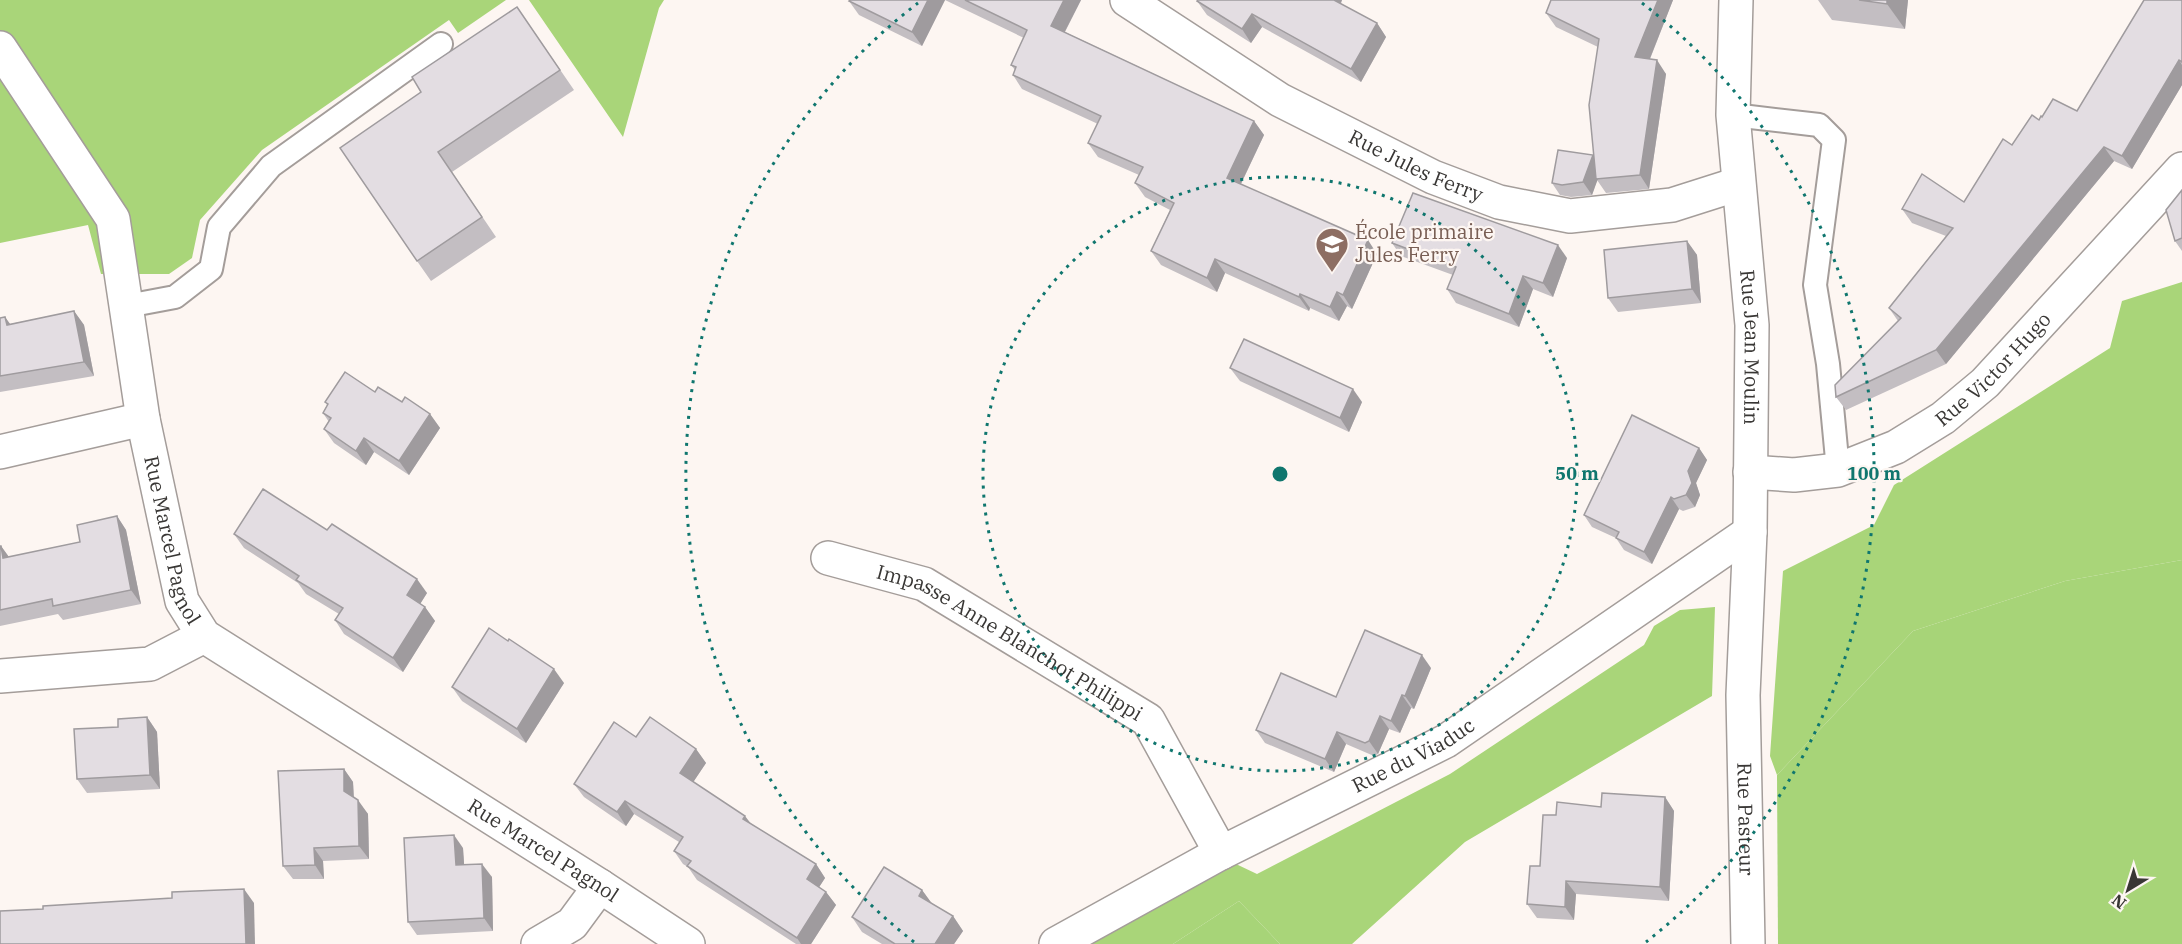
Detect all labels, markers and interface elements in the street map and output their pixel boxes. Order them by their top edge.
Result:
street label: Rue Jules Ferry [1344,123,1487,208]
place label: École primaire Jules Ferry [1355,218,1494,268]
school or university icon: École primaire Jules Ferry [1314,226,1350,273]
street label: Rue Jean Moulin [1734,268,1766,425]
street label: Rue Victor Hugo [1929,306,2057,432]
street label: Rue Marcel Pagnol [138,453,207,630]
text: 50 m [1555,462,1599,485]
text: 100 m [1847,462,1902,485]
centre of rings [1270,464,1290,484]
street label: Impasse Anne Blanchot Philippi [874,558,1148,727]
street label: Rue du Viaduc [1347,711,1480,799]
street label: Rue Pasteur [1731,762,1761,876]
street label: Rue Marcel Pagnol [463,792,624,908]
north arrow [2098,860,2158,920]
text: N [2108,890,2130,914]

